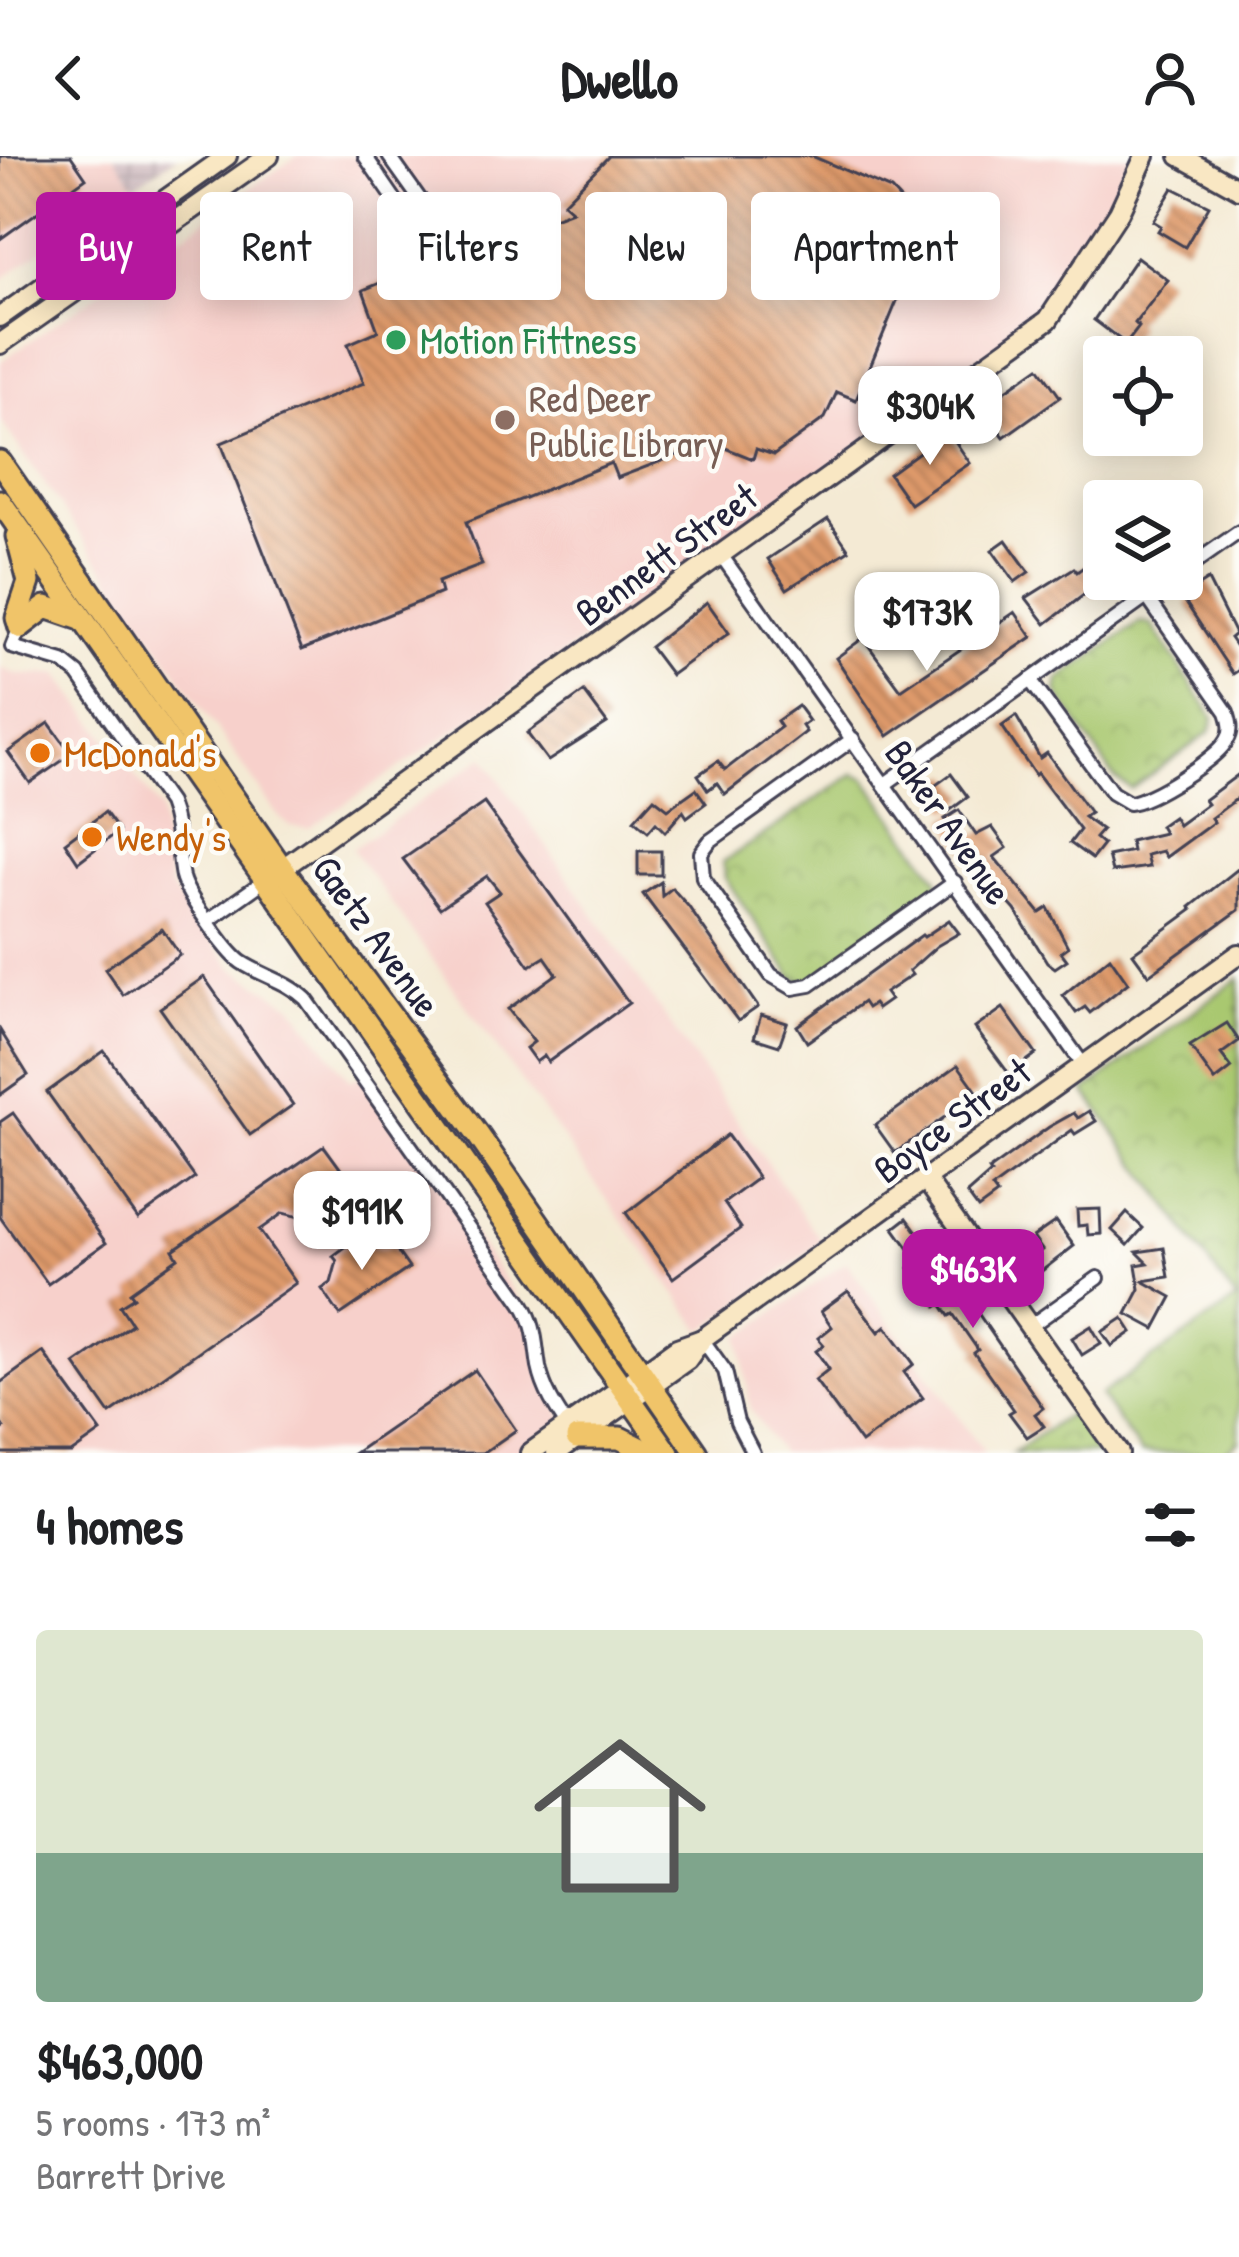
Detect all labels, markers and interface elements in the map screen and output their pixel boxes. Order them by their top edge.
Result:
text: Dwello [561,42,678,115]
icon: back [36,45,102,111]
icon: person [1137,45,1203,111]
chip: Buy [36,192,176,300]
chip: Rent [200,192,353,300]
chip: Filters [377,192,561,300]
chip: New [585,192,727,300]
chip: Apartment [751,192,1000,300]
place label: Motion Fittness [420,313,637,366]
marker: Motion Fittness [383,327,409,353]
map controls [1083,336,1203,600]
button: locate [1083,336,1203,456]
pin: $304K [846,366,1014,468]
place label: Red Deer Public Library [529,371,724,469]
text: $304K [885,378,975,431]
marker: Red Deer Public Library [492,407,518,433]
street label: Bennett Street [564,469,768,638]
button: layers [1083,480,1203,600]
pin: $173K [843,572,1011,674]
text: $173K [881,584,973,637]
place label: McDonald's [64,726,217,779]
street label: Baker Avenue [873,729,1026,915]
marker: McDonald's [27,740,53,766]
place label: Wendy's [116,810,226,863]
marker: Wendy's [79,824,105,850]
street label: Gaetz Avenue [301,844,454,1027]
street label: Boyce Street [862,1044,1042,1195]
pin: $191K [278,1171,446,1273]
text: $191K [321,1183,403,1236]
pin: $463K [889,1229,1057,1331]
text: $463K [929,1241,1017,1294]
text: 4 homes [36,1491,183,1560]
icon: filters [1137,1492,1203,1558]
icon: home [512,1708,728,1924]
text: $463,000 [36,2026,203,2095]
text: 5 rooms · 173 m² [36,2095,271,2148]
text: Barrett Drive [36,2148,226,2201]

